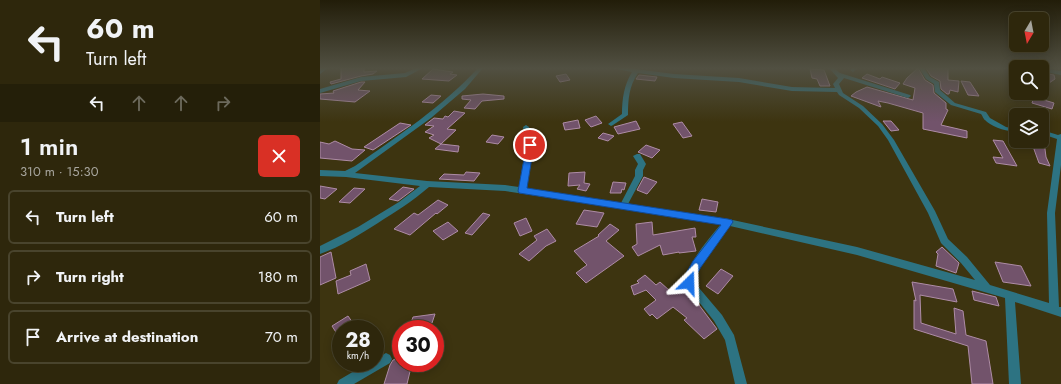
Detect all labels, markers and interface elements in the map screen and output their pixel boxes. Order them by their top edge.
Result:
text: 60 m [86,8,155,49]
north arrow [1009,12,1049,52]
map controls [1009,12,1049,148]
icon: left [20,16,72,68]
text: Turn left [86,46,146,72]
button: search [1009,60,1049,100]
icon: left [86,92,108,114]
icon: ahead [128,92,150,114]
icon: ahead [170,92,192,114]
icon: right [212,92,234,114]
button: layers [1009,108,1049,148]
pin [513,128,547,162]
text: 1 min [20,129,78,164]
icon: arrive [519,134,541,156]
button: close [258,135,300,177]
text: 310 m · 15:30 [20,162,98,181]
icon: left [22,206,44,228]
text: Turn left [56,206,114,228]
text: 60 m [264,206,298,228]
position arrow [668,262,710,304]
icon: right [22,266,44,288]
text: Turn right [56,266,124,288]
text: 180 m [258,266,298,288]
speed limit sign: 30 [392,320,444,372]
icon: arrive [22,326,44,348]
text: Arrive at destination [56,326,198,348]
text: 70 m [265,326,298,348]
text: 28 [345,326,371,355]
text: km/h [347,348,369,363]

